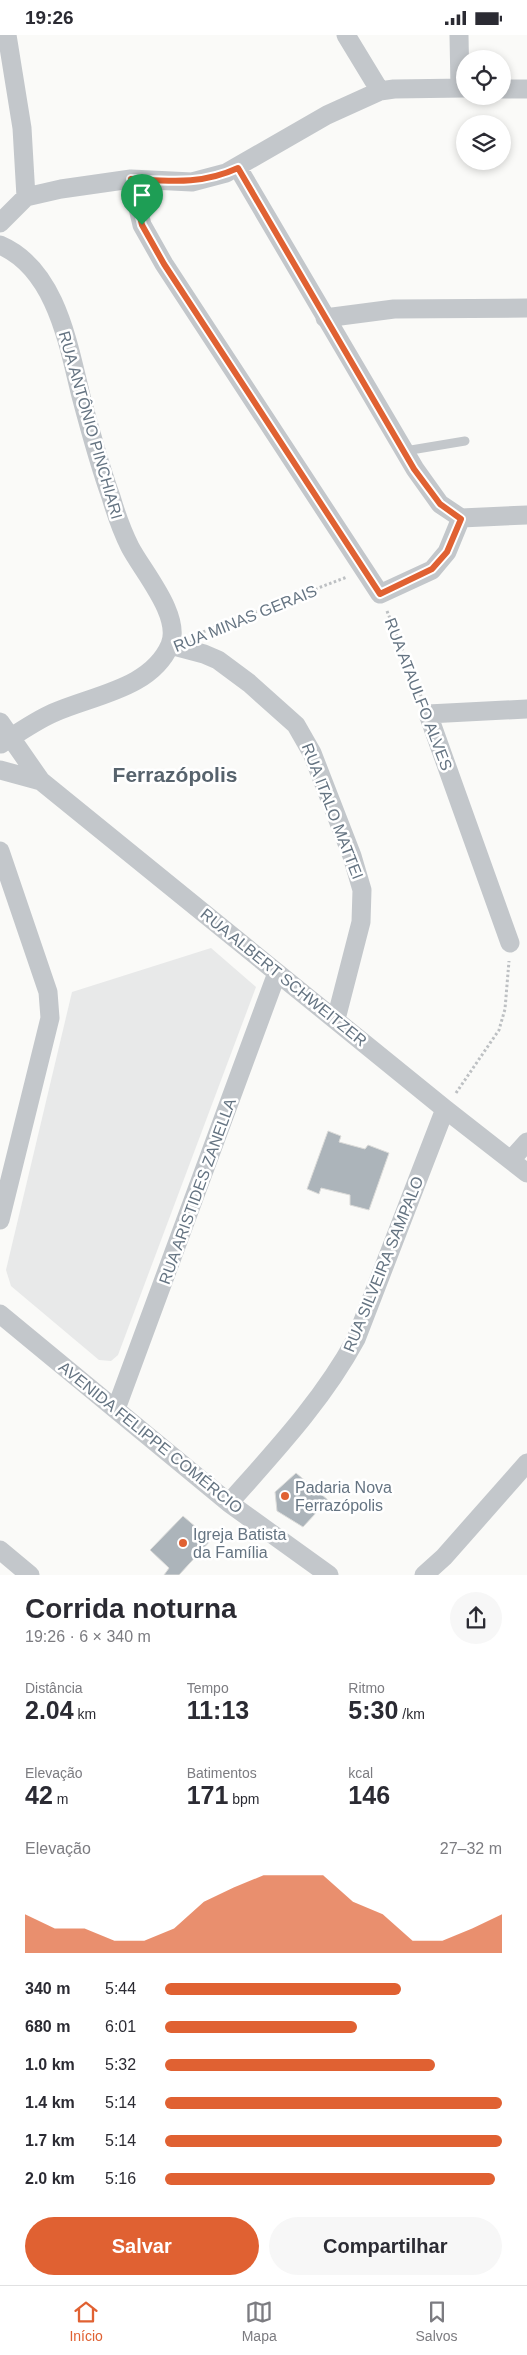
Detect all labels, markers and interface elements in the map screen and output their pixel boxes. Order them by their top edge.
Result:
text: 19:26 [25,7,74,28]
map controls [456,50,511,170]
button: locate [456,50,511,105]
button: layers [456,115,511,170]
pin [121,174,163,225]
icon: arrive [128,181,156,209]
street label: RUA ANTÔNIO PINCHIARI [56,329,126,521]
street label: RUA MINAS GERAIS [171,582,319,655]
street label: RUA ATAULFO ALVES [382,616,455,773]
street label: RUA ITALO MATTEI [299,741,366,882]
district label: Ferrazópolis [113,763,237,786]
street label: RUA ALBERT SCHWEITZER [197,905,370,1050]
street label: RUA ARISTIDES ZANELLA [156,1096,239,1286]
street label: RUA SILVEIRA SAMPALO [340,1174,427,1354]
street label: AVENIDA FELIPPE COMÉRCIO [56,1357,246,1517]
place label: Padaria Nova Ferrazópolis [295,1479,392,1514]
marker: Padaria Nova Ferrazópolis [279,1490,291,1502]
place label: Igreja Batista da Família [193,1526,286,1561]
marker: Igreja Batista da Família [177,1537,189,1549]
button: share [450,1592,502,1644]
text: Corrida noturna [25,1593,237,1624]
text: 19:26 · 6 × 340 m [25,1628,151,1645]
text: Distância [25,1680,83,1696]
text: Tempo [187,1680,229,1696]
text: Ritmo [348,1680,385,1696]
text: 2.04 [25,1696,74,1724]
text: 11:13 [187,1696,249,1724]
text: 5:30 [348,1696,398,1724]
text: km [74,1706,96,1722]
text: /km [398,1706,425,1722]
text: Elevação [25,1765,83,1781]
text: Batimentos [187,1765,257,1781]
text: kcal [348,1765,373,1781]
text: 42 [25,1781,53,1809]
text: 171 [187,1781,228,1809]
text: 146 [348,1781,390,1809]
text: m [53,1791,68,1807]
text: bpm [228,1791,260,1807]
text: Elevação [25,1840,91,1857]
text: 27–32 m [440,1840,502,1857]
text: 340 m [25,1980,70,1997]
text: 5:44 [105,1980,136,1997]
text: 680 m [25,2018,70,2035]
text: 6:01 [105,2018,136,2035]
text: 1.0 km [25,2056,75,2073]
text: 5:32 [105,2056,136,2073]
text: 1.4 km [25,2094,75,2111]
text: 5:14 [105,2094,136,2111]
text: 1.7 km [25,2132,75,2149]
text: 5:14 [105,2132,136,2149]
text: 2.0 km [25,2170,75,2187]
text: 5:16 [105,2170,136,2187]
button: Salvar [25,2217,259,2275]
button: Compartilhar [269,2217,502,2275]
tab: Início [69,2298,103,2344]
tab: Mapa [242,2298,277,2344]
tab: Salvos [416,2298,458,2344]

